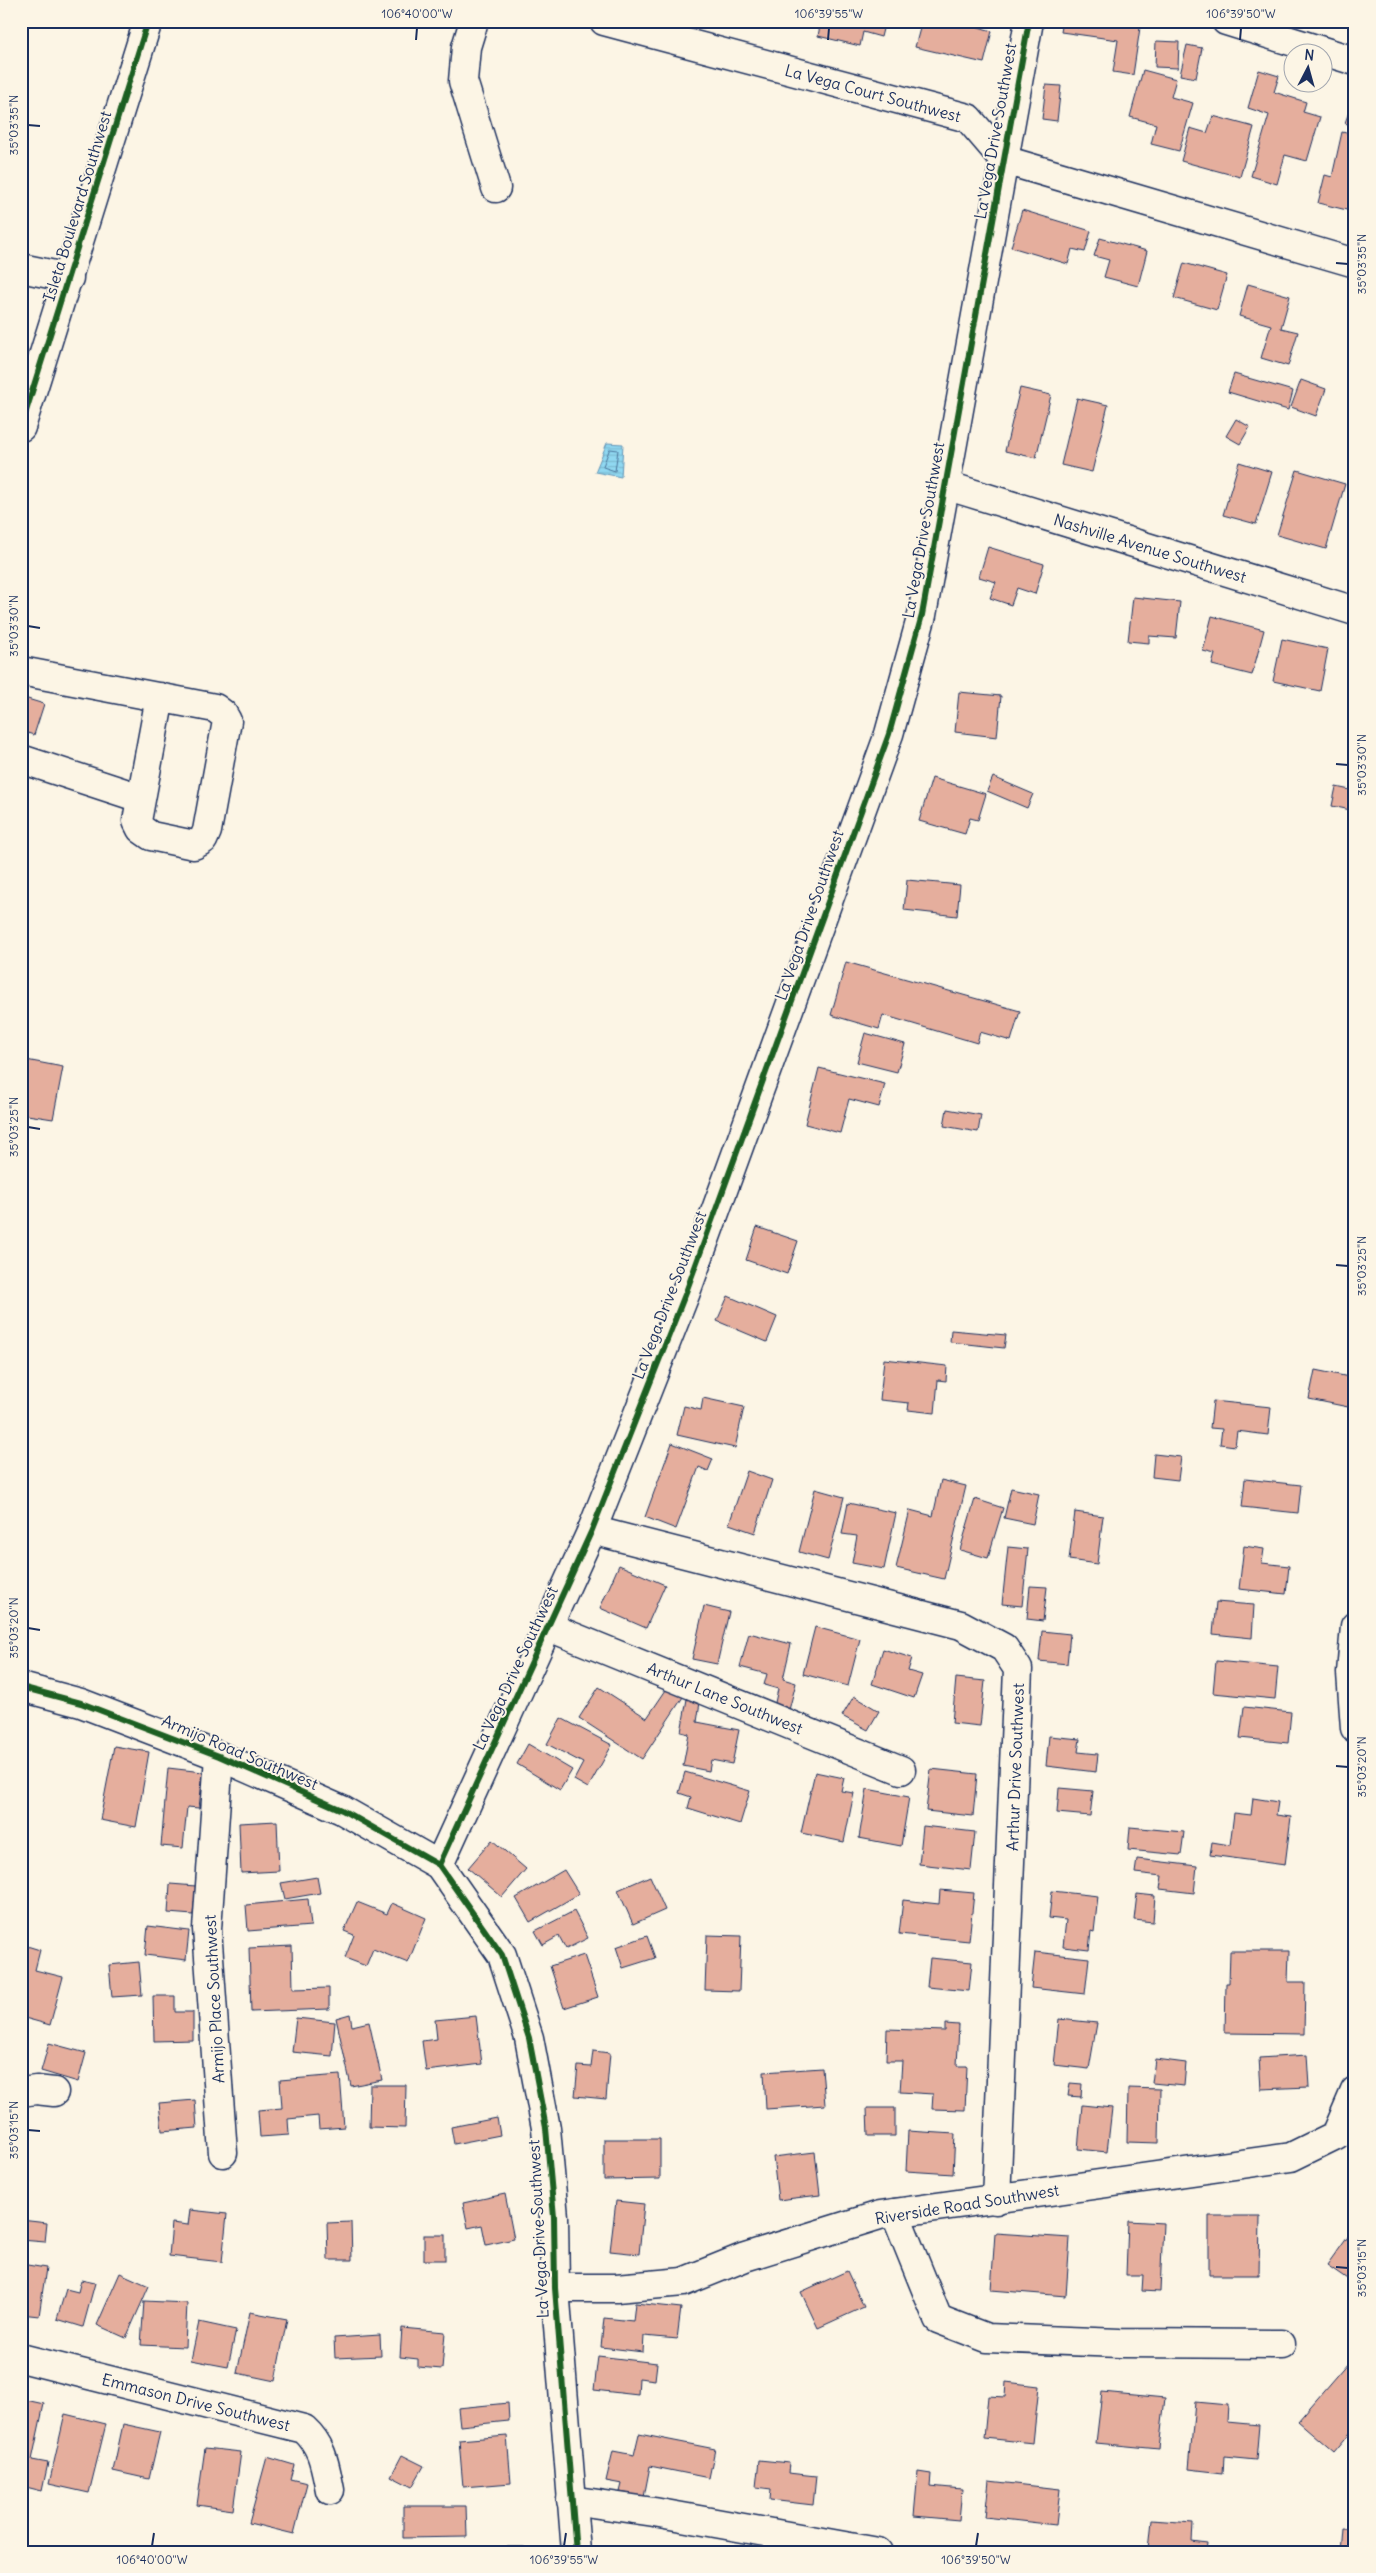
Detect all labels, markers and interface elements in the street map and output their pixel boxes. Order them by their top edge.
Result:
text: 106°40'00"W [381,6,453,21]
text: 106°39'55"W [795,6,863,21]
text: 106°39'50"W [1206,6,1276,21]
street label: La Vega Drive Southwest [970,41,1020,221]
north arrow [1284,42,1334,92]
text: N [1304,46,1315,65]
street label: La Vega Court Southwest [783,60,964,126]
text: 35°03'35"N [6,95,21,155]
street label: Isleta Boulevard Southwest [39,108,116,304]
text: 35°03'35"N [1354,234,1369,294]
street label: La Vega Drive Southwest [898,440,948,620]
street label: Nashville Avenue Southwest [1051,509,1249,587]
text: 35°03'30"N [6,595,21,657]
text: 35°03'30"N [1354,734,1369,796]
street label: La Vega Drive Southwest [770,827,848,1003]
text: 35°03'25"N [6,1097,21,1157]
street label: La Vega Drive Southwest [628,1207,711,1382]
text: 35°03'25"N [1354,1236,1369,1296]
street label: La Vega Drive Southwest [468,1582,562,1753]
text: 35°03'20"N [6,1597,21,1659]
street label: Arthur Lane Southwest [644,1658,806,1739]
street label: Arthur Drive Southwest [1002,1682,1028,1851]
street label: Armijo Road Southwest [159,1710,322,1794]
text: 35°03'20"N [1354,1736,1369,1798]
street label: Armijo Place Southwest [200,1914,228,2084]
text: 35°03'15"N [6,2101,21,2159]
street label: La Vega Drive Southwest [523,2139,553,2319]
street label: Riverside Road Southwest [873,2179,1061,2228]
text: 35°03'15"N [1354,2239,1369,2297]
street label: Emmason Drive Southwest [100,2369,293,2435]
text: 106°40'00"W [116,2552,188,2567]
text: 106°39'55"W [530,2552,598,2567]
text: 106°39'50"W [941,2552,1011,2567]

